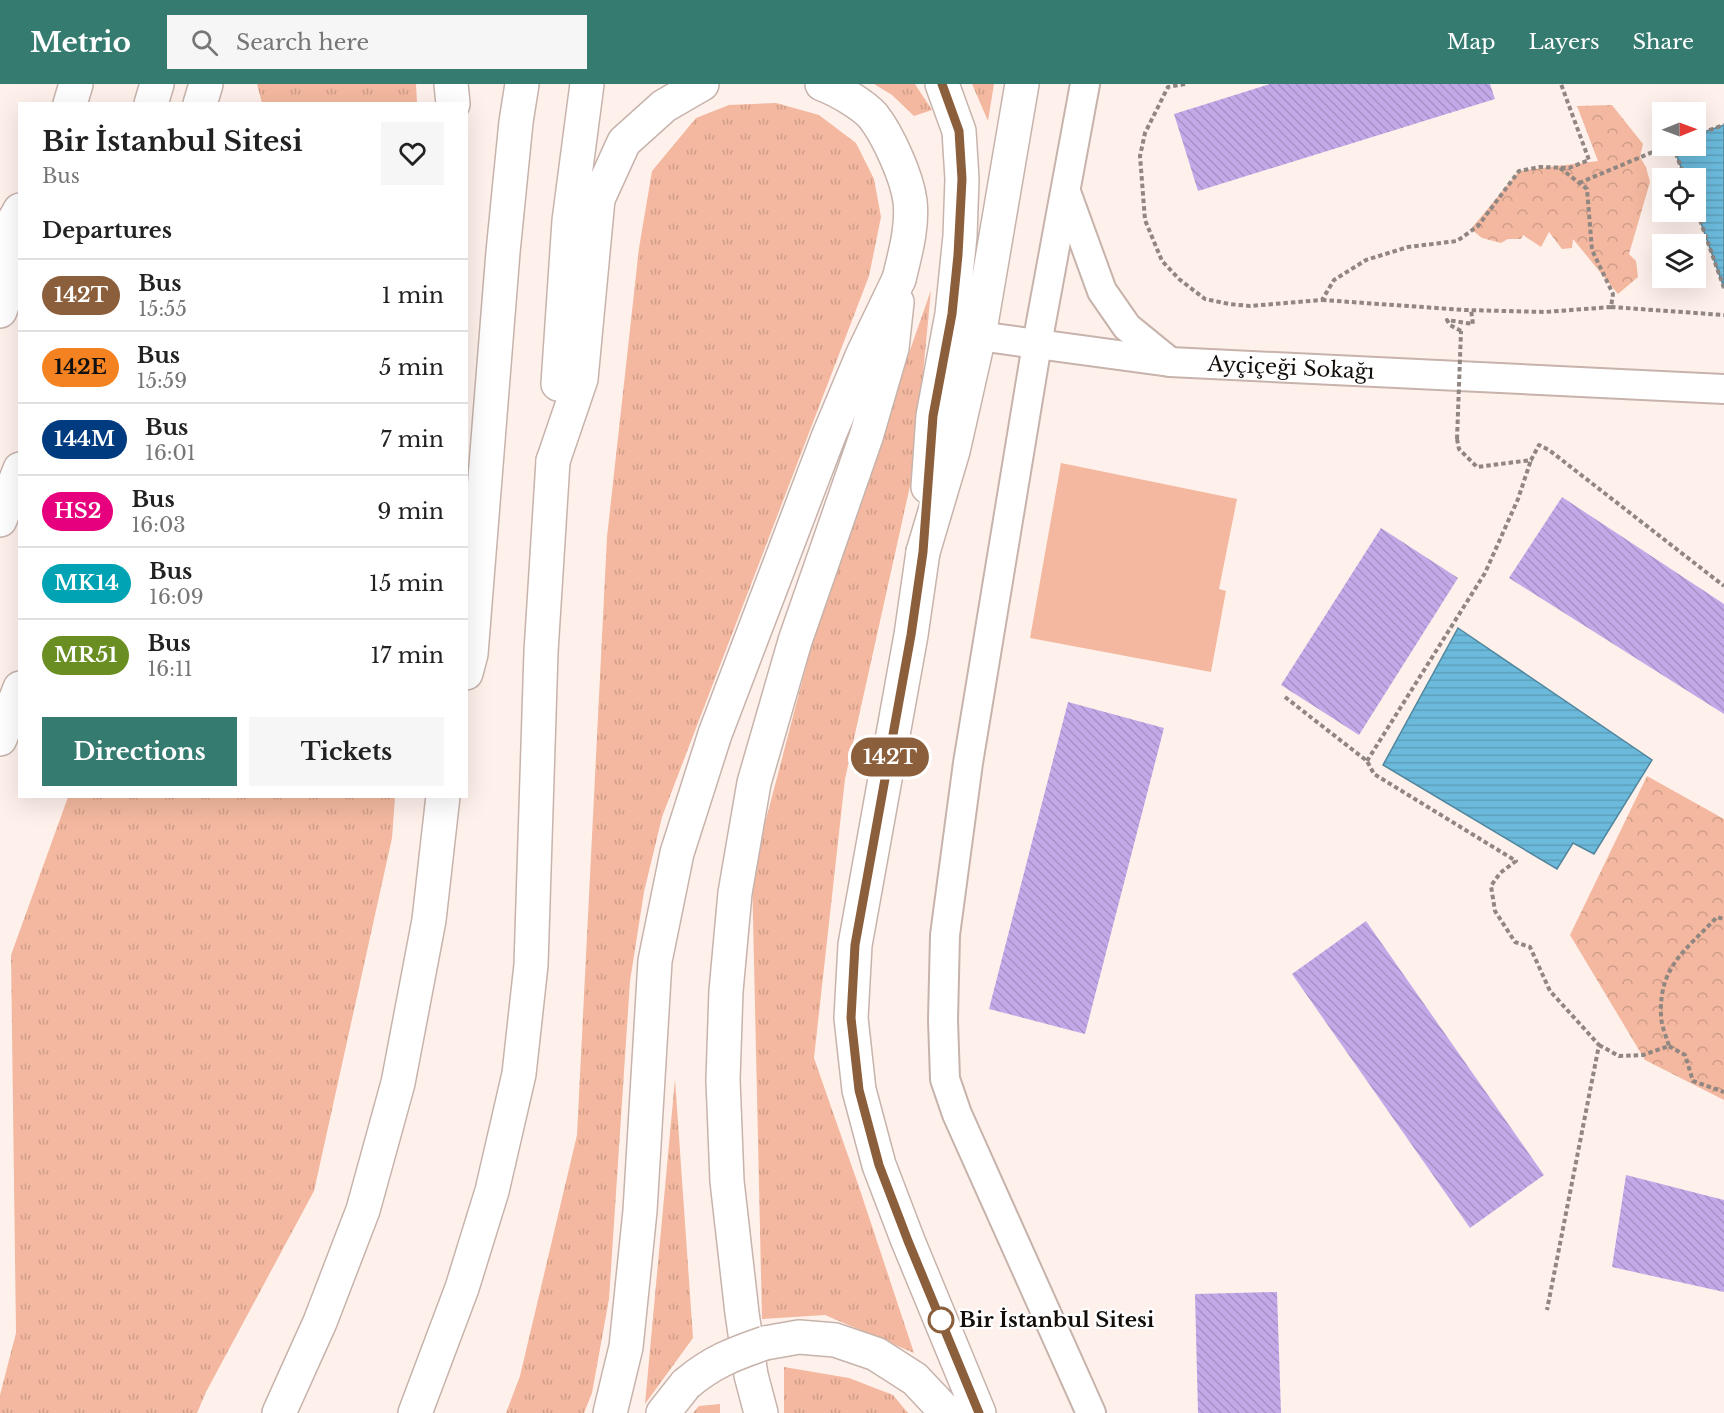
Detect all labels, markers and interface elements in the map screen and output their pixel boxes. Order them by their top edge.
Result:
search box [167,15,587,69]
text: Metrio [30,25,131,60]
icon: search [188,26,221,59]
text: Search here [236,29,369,56]
text: Map [1447,29,1496,55]
text: Layers [1529,29,1600,55]
text: Share [1633,29,1694,55]
north arrow [1652,102,1706,156]
map controls [1652,102,1706,288]
button: heart [381,122,444,185]
text: Bir İstanbul Sitesi [42,124,303,159]
text: Bus [42,164,80,188]
button: locate [1652,168,1706,222]
text: Departures [42,217,172,244]
button: layers [1652,234,1706,288]
text: Bus [138,270,181,297]
text: 142T [54,282,108,308]
text: 1 min [382,282,444,309]
text: 15:55 [138,297,187,321]
text: Bus [137,342,180,369]
street label: Ayçiçeği Sokağı [1206,351,1375,385]
text: 142E [54,354,107,380]
text: 5 min [379,354,444,381]
text: 15:59 [137,369,187,393]
text: Bus [145,414,188,441]
text: 144M [54,426,115,452]
text: 7 min [380,426,444,453]
text: 16:01 [145,441,196,465]
text: Bus [131,486,175,513]
text: HS2 [54,498,101,524]
text: 9 min [377,498,444,525]
text: 16:03 [131,513,186,537]
text: Bus [149,558,192,585]
text: MK14 [54,570,119,596]
text: 15 min [369,570,444,597]
text: 16:09 [149,585,204,609]
text: Bus [147,630,191,657]
text: MR51 [54,642,117,668]
text: 17 min [371,642,444,669]
text: 16:11 [147,657,193,681]
button: Directions [42,717,237,786]
button: Tickets [249,717,444,786]
line badge: 142T [848,738,932,776]
text: 142T [863,744,917,770]
marker: Bir İstanbul Sitesi [928,1307,954,1333]
place label: Bir İstanbul Sitesi [959,1307,1155,1333]

